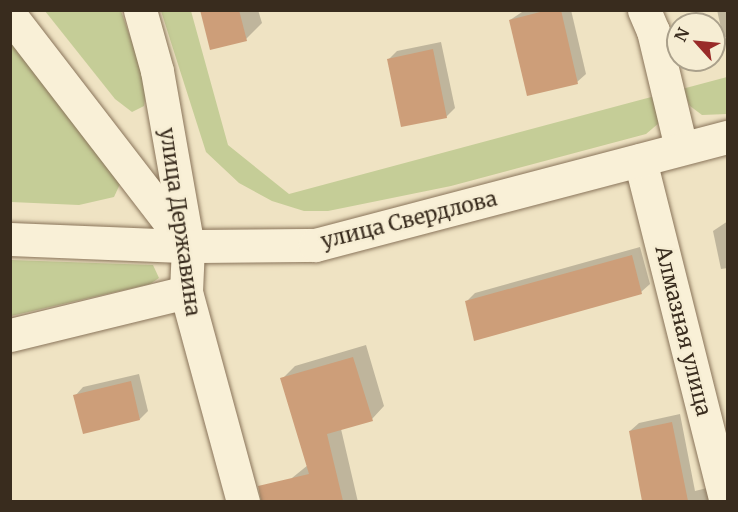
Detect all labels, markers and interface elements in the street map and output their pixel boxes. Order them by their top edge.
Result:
north arrow [666,12,726,72]
text: N [670,25,694,45]
street label: улица Державина [154,126,206,318]
street label: улица Свердлова [318,186,500,254]
street label: Алмазная улица [650,243,716,419]

